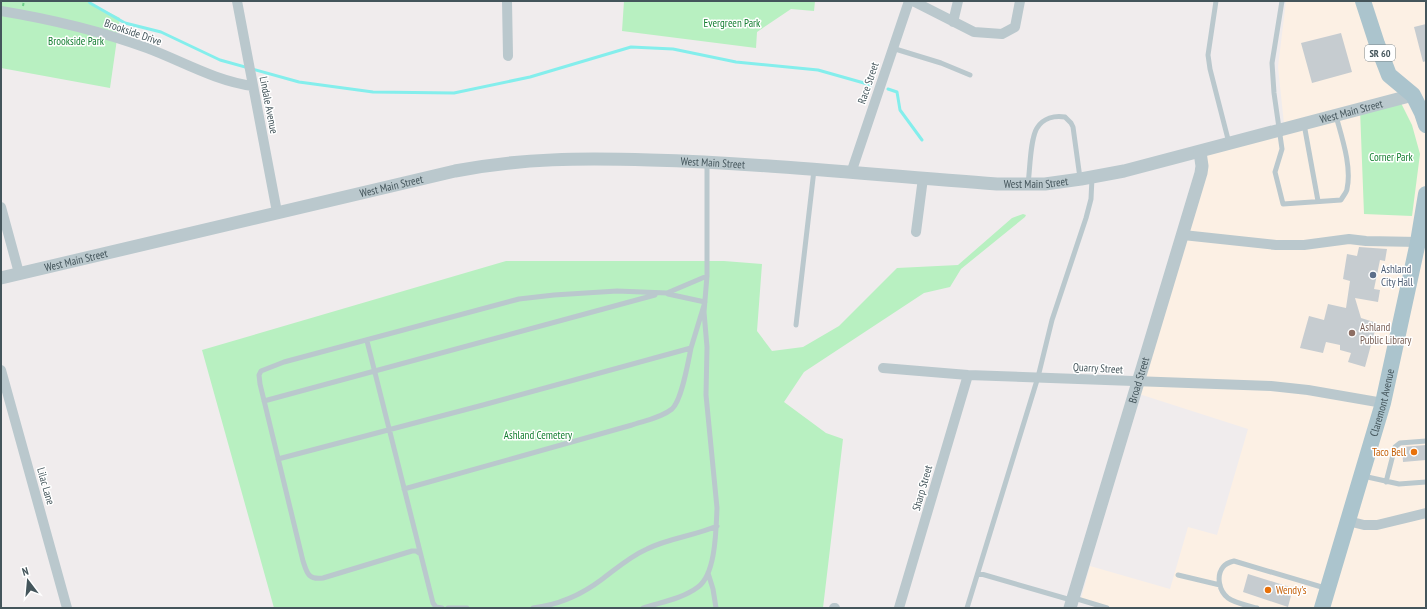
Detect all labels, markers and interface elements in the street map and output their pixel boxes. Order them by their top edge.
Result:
street label: Brookside Drive [102,16,164,48]
park label: Evergreen Park [704,16,761,30]
park label: Brookside Park [48,34,105,48]
road number: SR 60 [1365,45,1395,61]
street label: Race Street [854,60,882,106]
street label: Lindale Avenue [257,75,281,135]
street label: West Main Street [1318,96,1384,126]
park label: Corner Park [1369,150,1414,164]
street label: West Main Street [680,154,745,171]
street label: West Main Street [358,172,424,200]
street label: West Main Street [1004,174,1069,191]
street label: West Main Street [43,246,109,275]
place label: Ashland City Hall [1381,262,1413,289]
marker: Ashland City Hall [1368,270,1378,280]
place label: Ashland Public Library [1360,320,1412,347]
marker: Ashland Public Library [1347,328,1357,338]
street label: Broad Street [1125,355,1152,405]
street label: Quarry Street [1073,360,1123,376]
street label: Claremont Avenue [1366,367,1397,438]
park label: Ashland Cemetery [504,428,573,442]
place label: Taco Bell [1372,445,1406,459]
marker: Taco Bell [1409,447,1419,457]
street label: Sharp Street [909,464,935,512]
street label: Lilac Lane [34,466,58,507]
north arrow [8,561,48,601]
text: N [20,564,30,579]
place label: Wendy's [1276,583,1307,597]
marker: Wendy's [1263,585,1273,595]

